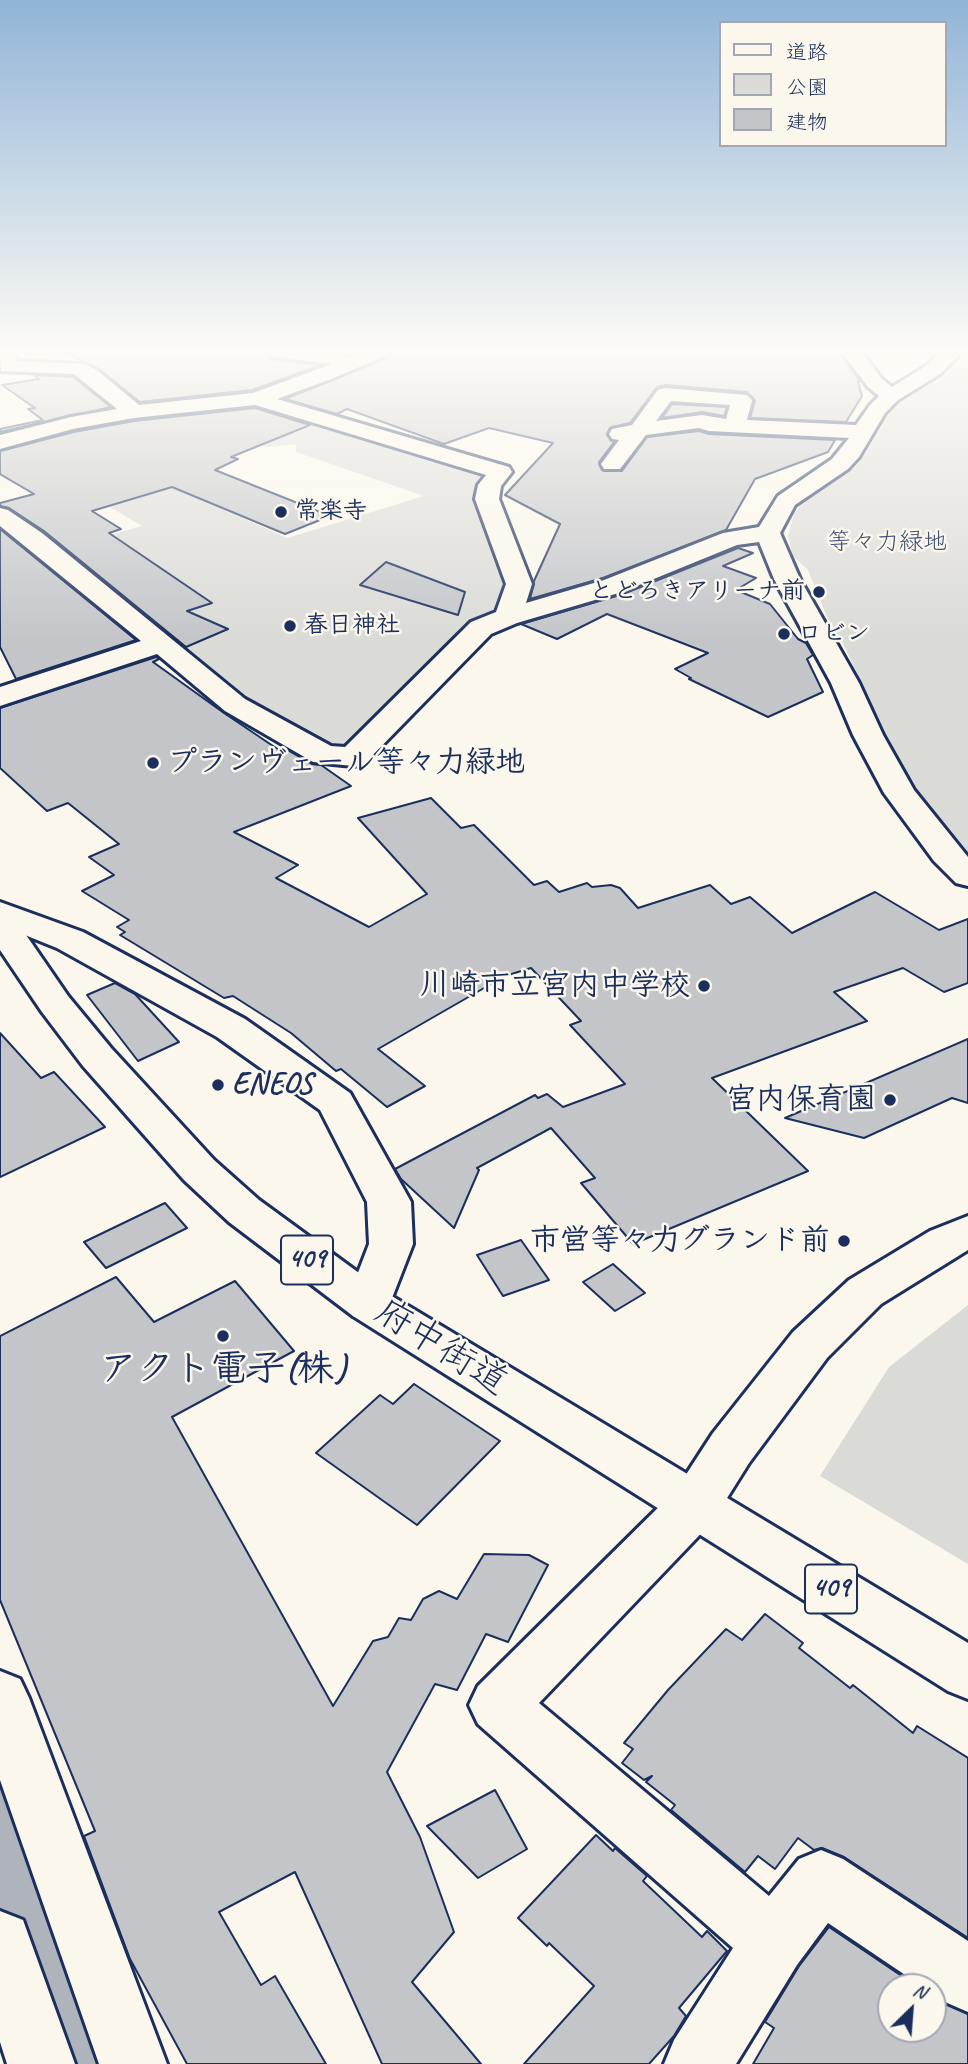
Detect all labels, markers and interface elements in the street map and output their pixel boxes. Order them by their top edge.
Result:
legend [720,21,947,147]
text: 道路 [786,39,828,65]
text: 公園 [786,74,828,100]
text: 建物 [786,109,828,135]
place label: 常楽寺 [295,498,367,526]
marker: 常楽寺 [273,504,289,520]
park label: 等々力緑地 [827,529,947,557]
place label: とどろきアリーナ前 [589,578,805,606]
marker: とどろきアリーナ前 [811,584,827,600]
place label: 春日神社 [304,612,400,640]
marker: 春日神社 [282,618,298,634]
place label: ロビン [798,620,870,648]
marker: ロビン [776,626,792,642]
place label: プランヴェール等々力緑地 [167,745,525,781]
marker: プランヴェール等々力緑地 [145,755,161,771]
place label: 川崎市立宮内中学校 [420,968,690,1004]
marker: 川崎市立宮内中学校 [696,978,712,994]
place label: ENEOS [232,1067,312,1103]
marker: ENEOS [210,1077,226,1093]
place label: 宮内保育園 [726,1082,876,1118]
marker: 宮内保育園 [882,1092,898,1108]
place label: 市営等々力グランド前 [530,1223,830,1259]
marker: 市営等々力グランド前 [836,1233,852,1249]
road number: 409 [281,1236,333,1284]
street label: 府中街道 [366,1290,516,1406]
marker: アクト電子(株) [215,1328,231,1344]
place label: アクト電子(株) [100,1348,346,1392]
road number: 409 [805,1564,857,1614]
north arrow [877,1973,947,2043]
text: N [910,1977,930,2004]

